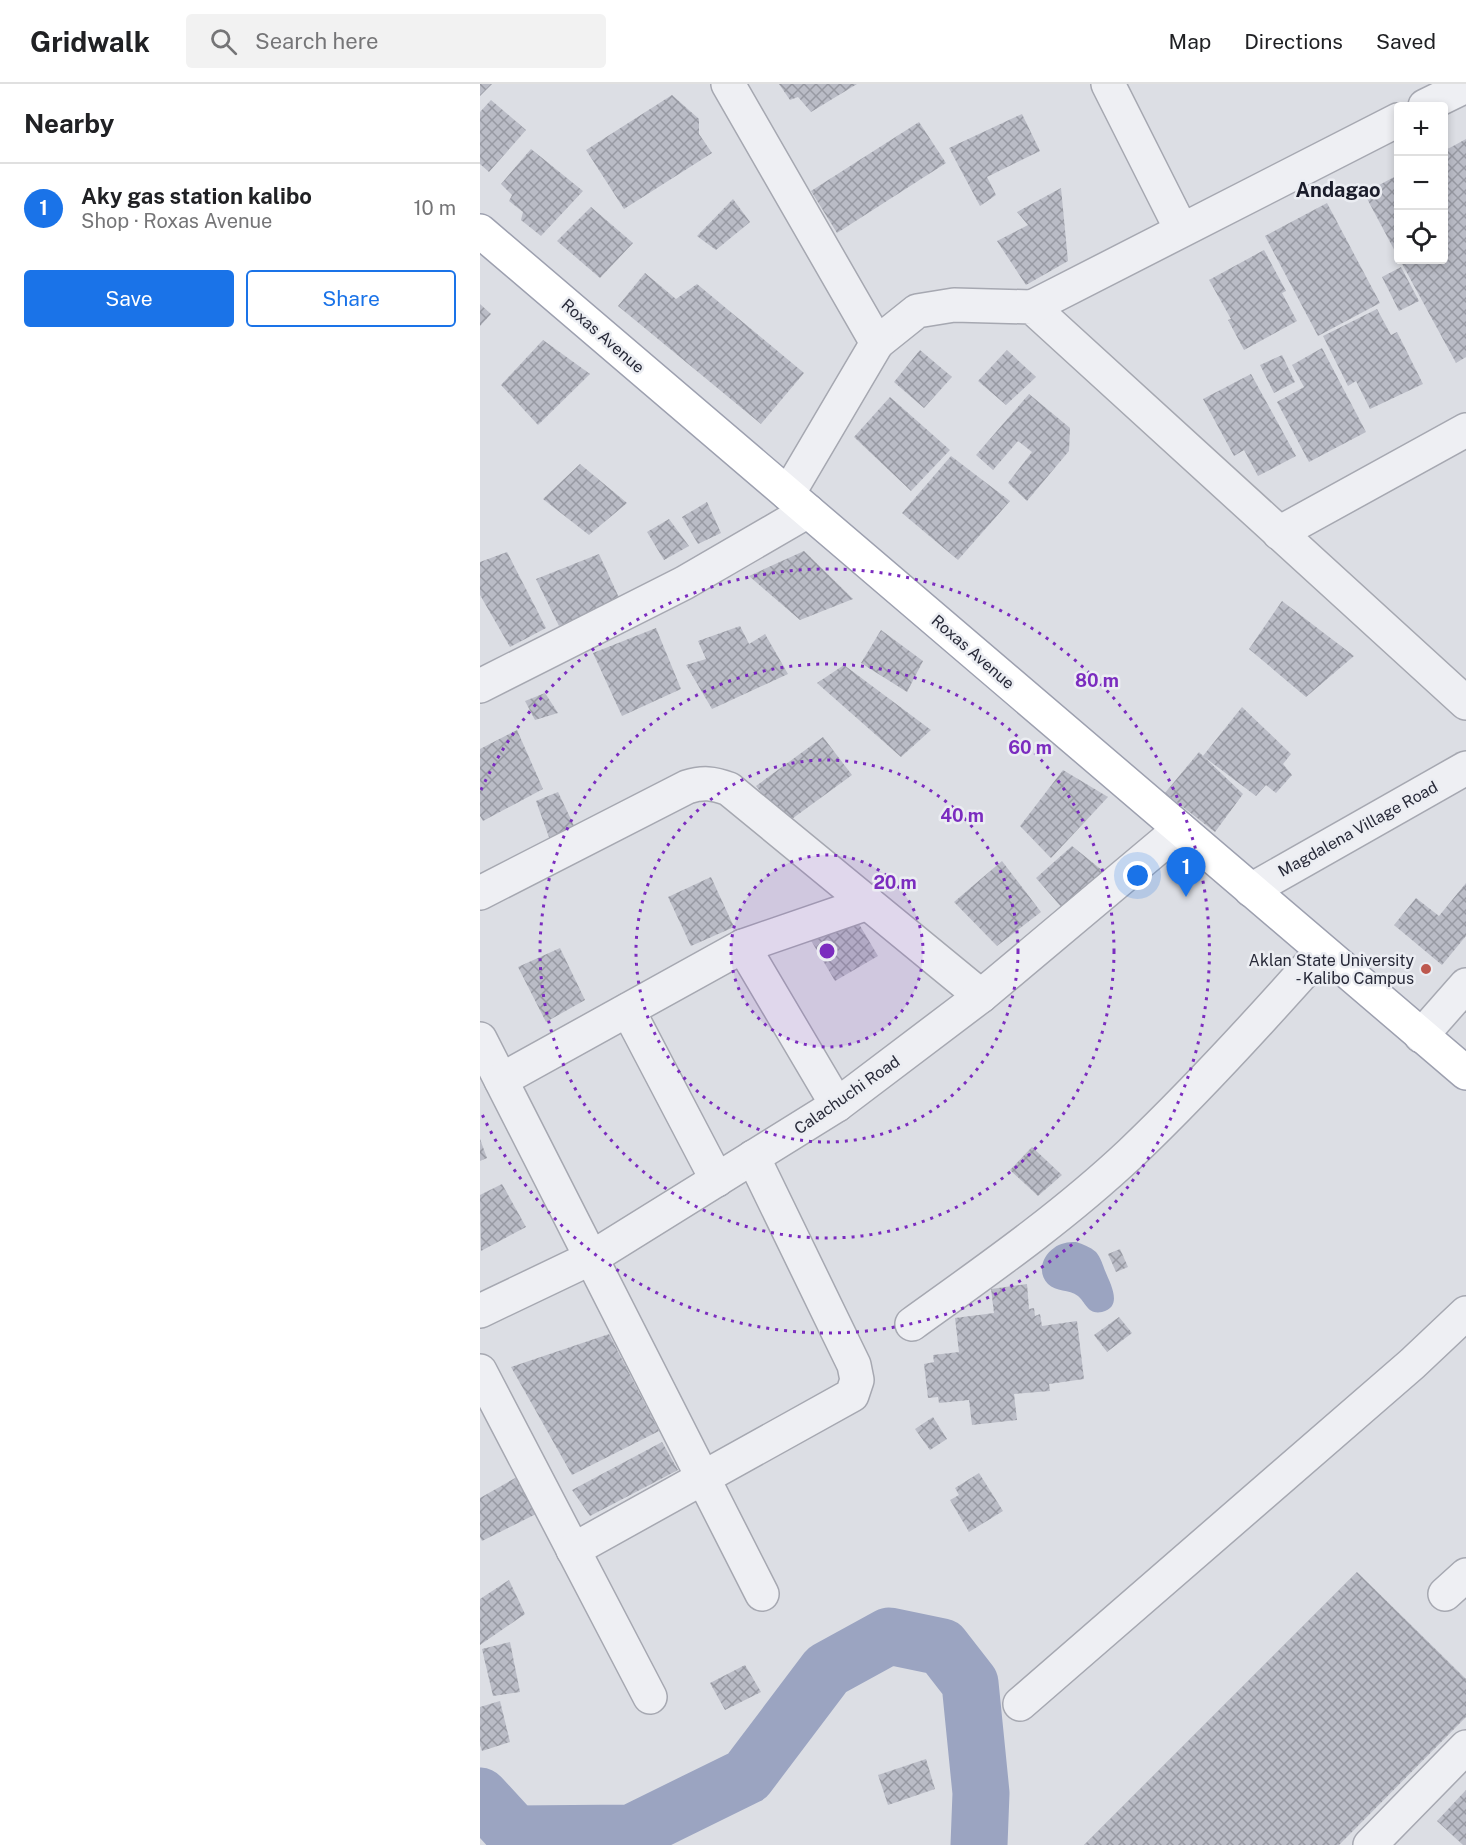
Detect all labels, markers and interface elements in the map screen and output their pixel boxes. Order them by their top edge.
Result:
search box [186,14,606,68]
text: Gridwalk [30,25,150,58]
icon: search [207,25,240,58]
text: Search here [255,28,379,54]
text: Map [1169,29,1211,54]
text: Directions [1244,29,1343,54]
text: Saved [1376,29,1436,54]
map controls [1394,102,1448,264]
button: + [1394,102,1448,156]
text: Nearby [24,108,114,139]
button: − [1394,156,1448,210]
district label: Andagao [1296,178,1381,202]
text: Aky gas station kalibo [81,183,312,209]
text: 1 [39,196,48,220]
text: 10 m [413,196,456,220]
text: Shop · Roxas Avenue [81,209,272,233]
button: locate [1394,210,1448,264]
button: Save [24,270,234,327]
button: Share [246,270,456,327]
street label: Roxas Avenue [558,295,648,377]
street label: Roxas Avenue [928,611,1018,693]
text: 80 m [1075,670,1119,691]
text: 60 m [1008,737,1052,758]
street label: Magdalena Village Road [1275,777,1441,881]
text: 40 m [940,805,984,826]
pin: 1 [1166,848,1206,897]
your location [1123,861,1152,890]
text: 20 m [873,872,917,893]
centre of rings [817,941,837,961]
place label: Aklan State University - Kalibo Campus [1249,951,1414,988]
marker: Aklan State University - Kalibo Campus [1419,962,1433,976]
street label: Calachuchi Road [791,1052,903,1138]

